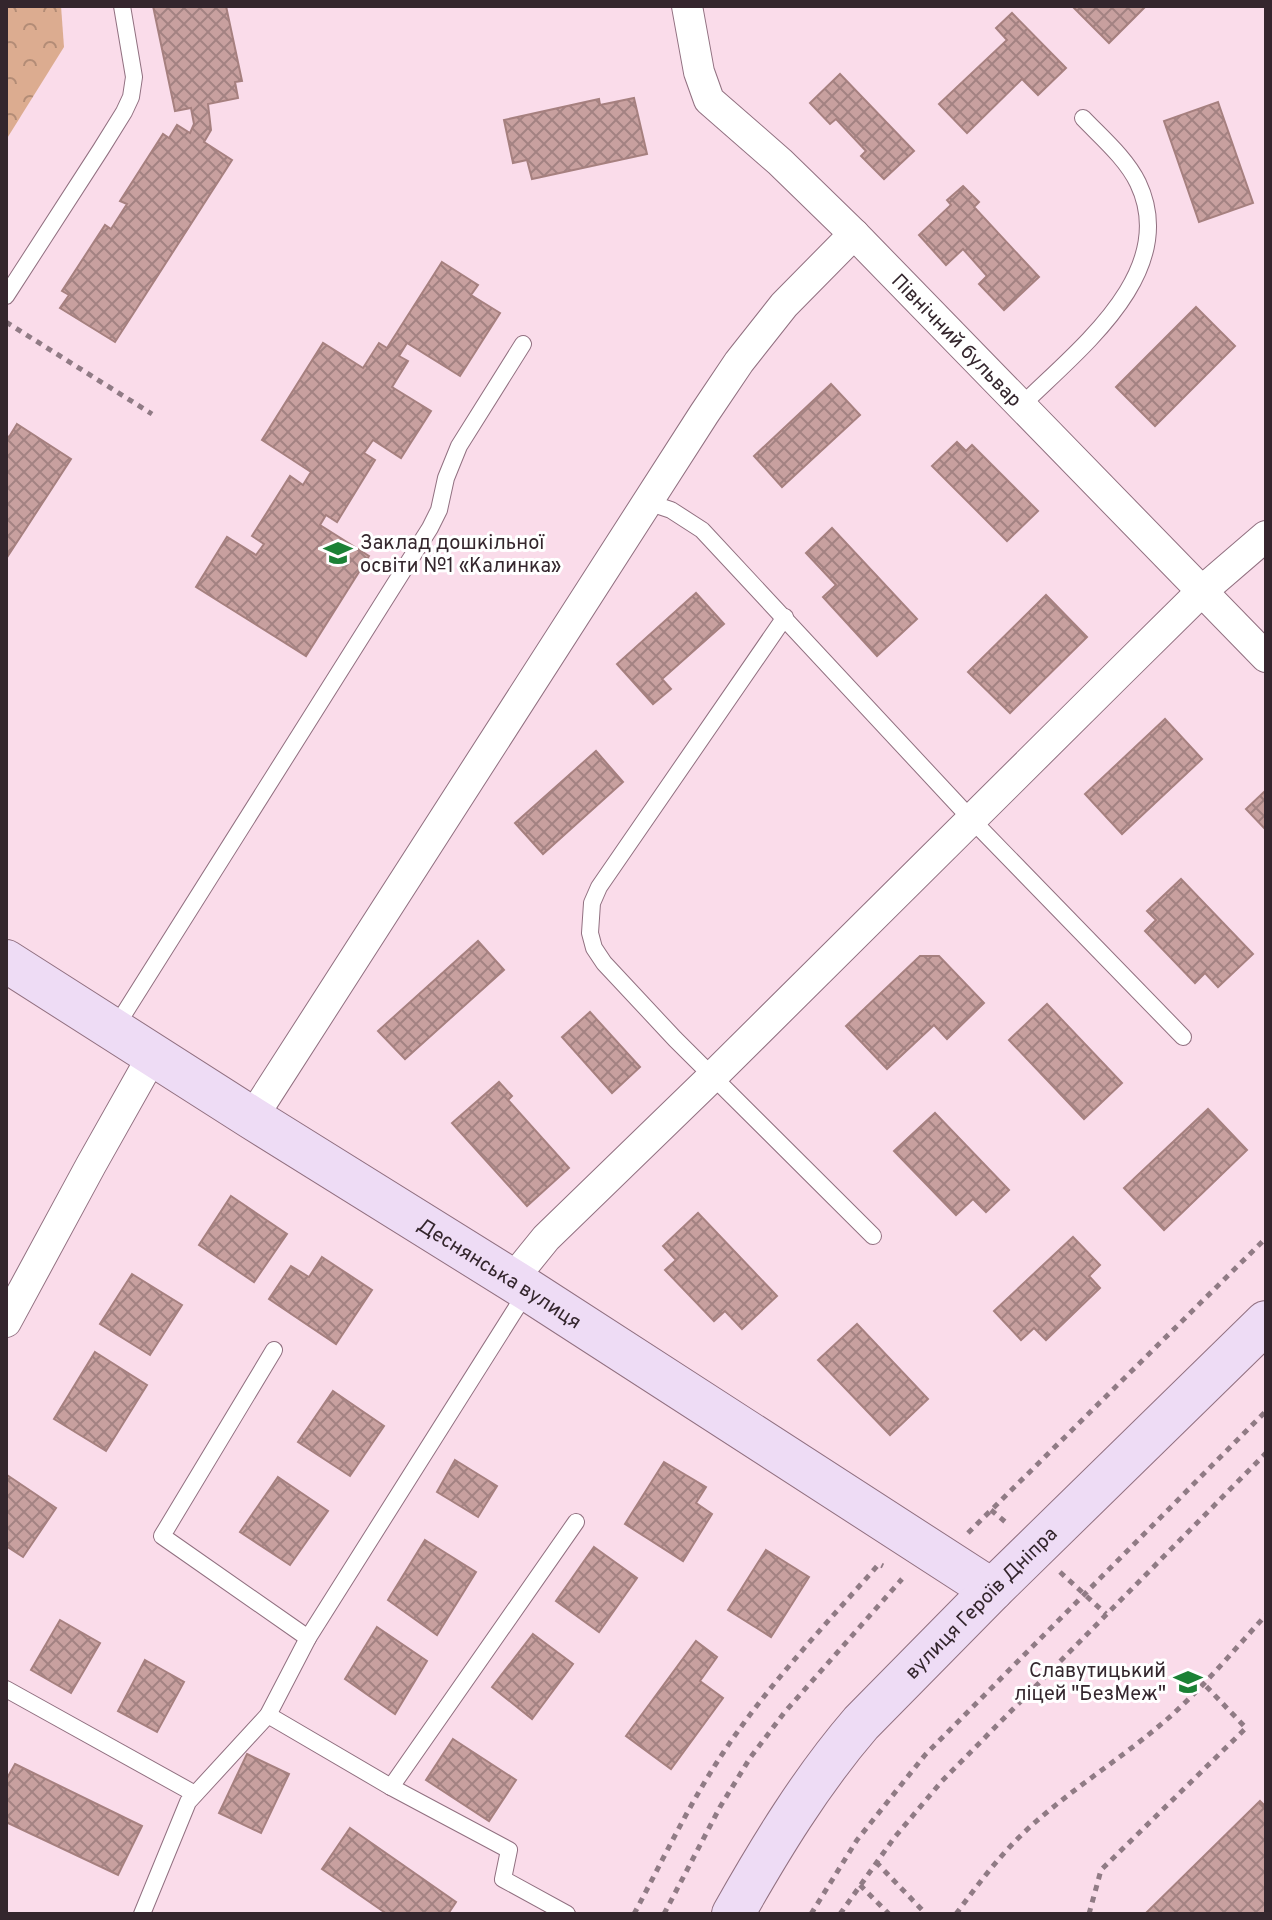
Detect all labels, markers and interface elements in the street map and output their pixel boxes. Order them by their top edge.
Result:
street label: Північний бульвар [885,269,1026,413]
place label: Заклад дошкільної освіти №1 «Калинка» [360,531,561,580]
school or university icon: Заклад дошкільної освіти №1 «Калинка» [323,538,353,568]
street label: Деснянська вулиця [412,1213,586,1336]
street label: вулиця Героїв Дніпра [900,1522,1064,1686]
place label: Славутицький ліцей "БезМеж" [1014,1659,1166,1708]
school or university icon: Славутицький ліцей "БезМеж" [1173,1667,1203,1697]

